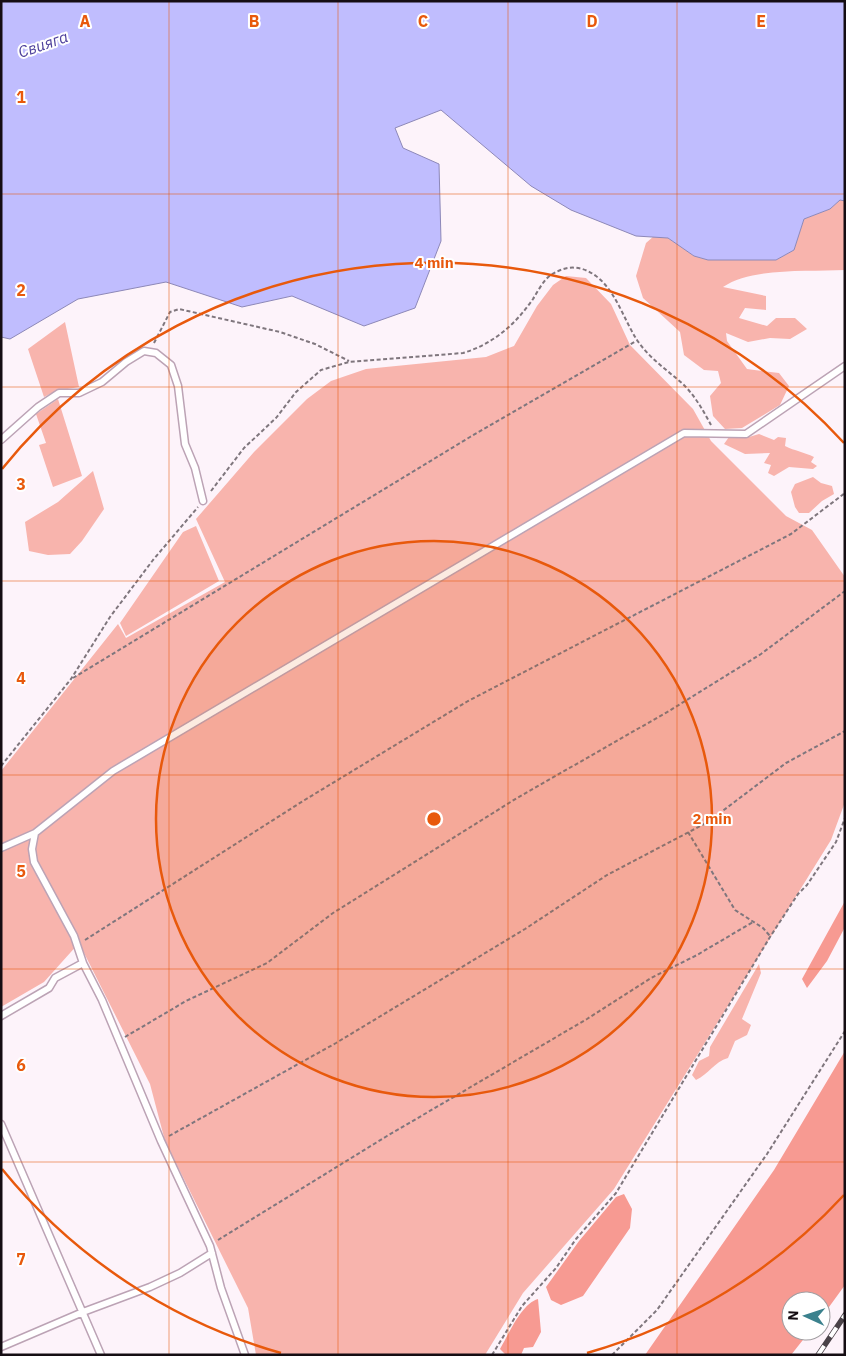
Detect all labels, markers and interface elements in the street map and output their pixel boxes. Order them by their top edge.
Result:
text: A [80,11,91,31]
text: B [249,11,260,31]
text: C [418,11,428,31]
text: D [586,11,598,31]
text: E [756,11,766,31]
water label: Свияга [15,26,71,62]
text: 1 [16,87,26,107]
text: 4 min [414,253,454,272]
text: 2 [16,280,26,300]
text: 3 [16,474,26,494]
text: 4 [16,668,26,688]
text: 2 min [692,809,732,828]
centre of rings [425,810,443,828]
text: 5 [16,861,26,881]
text: 6 [16,1055,26,1075]
text: 7 [16,1249,26,1269]
north arrow [781,1291,831,1341]
text: N [784,1310,802,1321]

